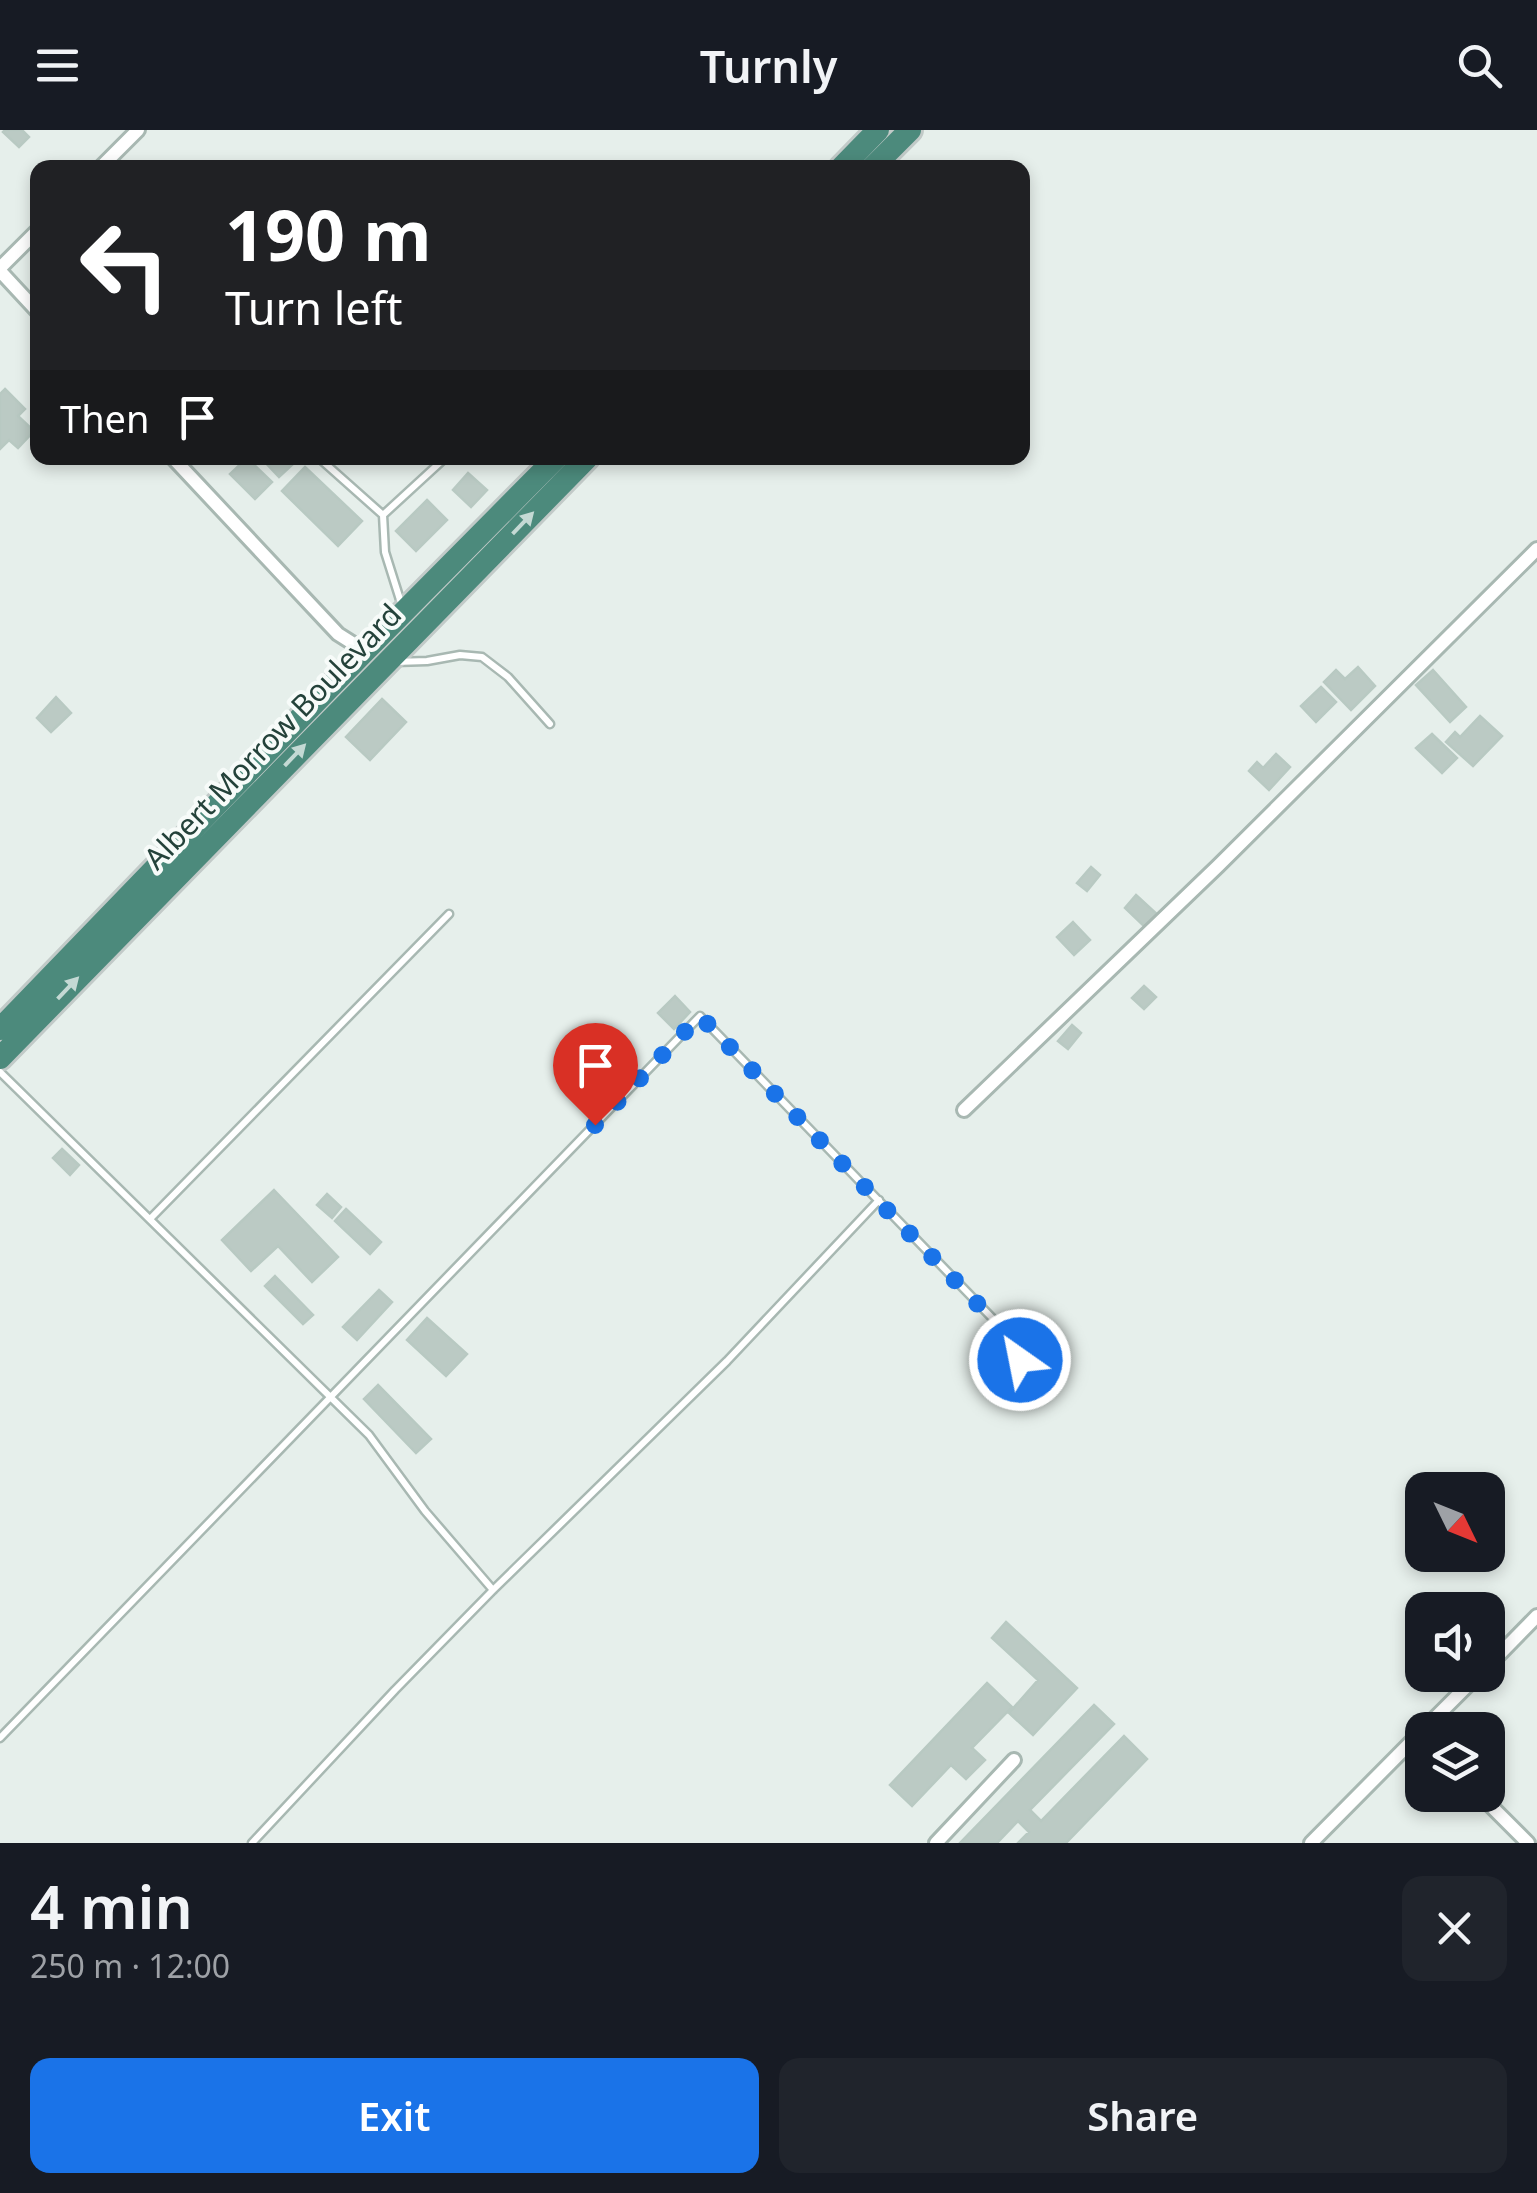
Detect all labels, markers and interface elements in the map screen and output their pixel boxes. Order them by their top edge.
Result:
text: Turnly [700,35,837,96]
icon: menu [30,38,85,93]
icon: search [1452,38,1507,93]
text: 190 m [225,186,432,282]
icon: left [60,200,190,330]
text: Turn left [225,277,402,338]
icon: arrive [170,390,225,445]
text: Then [60,392,150,444]
one-way arrow [510,512,534,536]
street label: Albert Morrow Boulevard [134,594,410,878]
one-way arrow [283,743,306,767]
one-way arrow [56,976,79,1000]
pin [553,1023,638,1126]
icon: arrive [568,1038,623,1093]
position arrow [968,1308,1072,1412]
north arrow [1405,1472,1505,1572]
map controls [1405,1472,1505,1812]
button: sound [1405,1592,1505,1692]
button: layers [1405,1712,1505,1812]
text: 4 min [30,1865,193,1947]
button: close [1402,1876,1507,1981]
text: 250 m · 12:00 [30,1944,230,1987]
button: Exit [30,2058,759,2173]
button: Share [779,2058,1507,2173]

